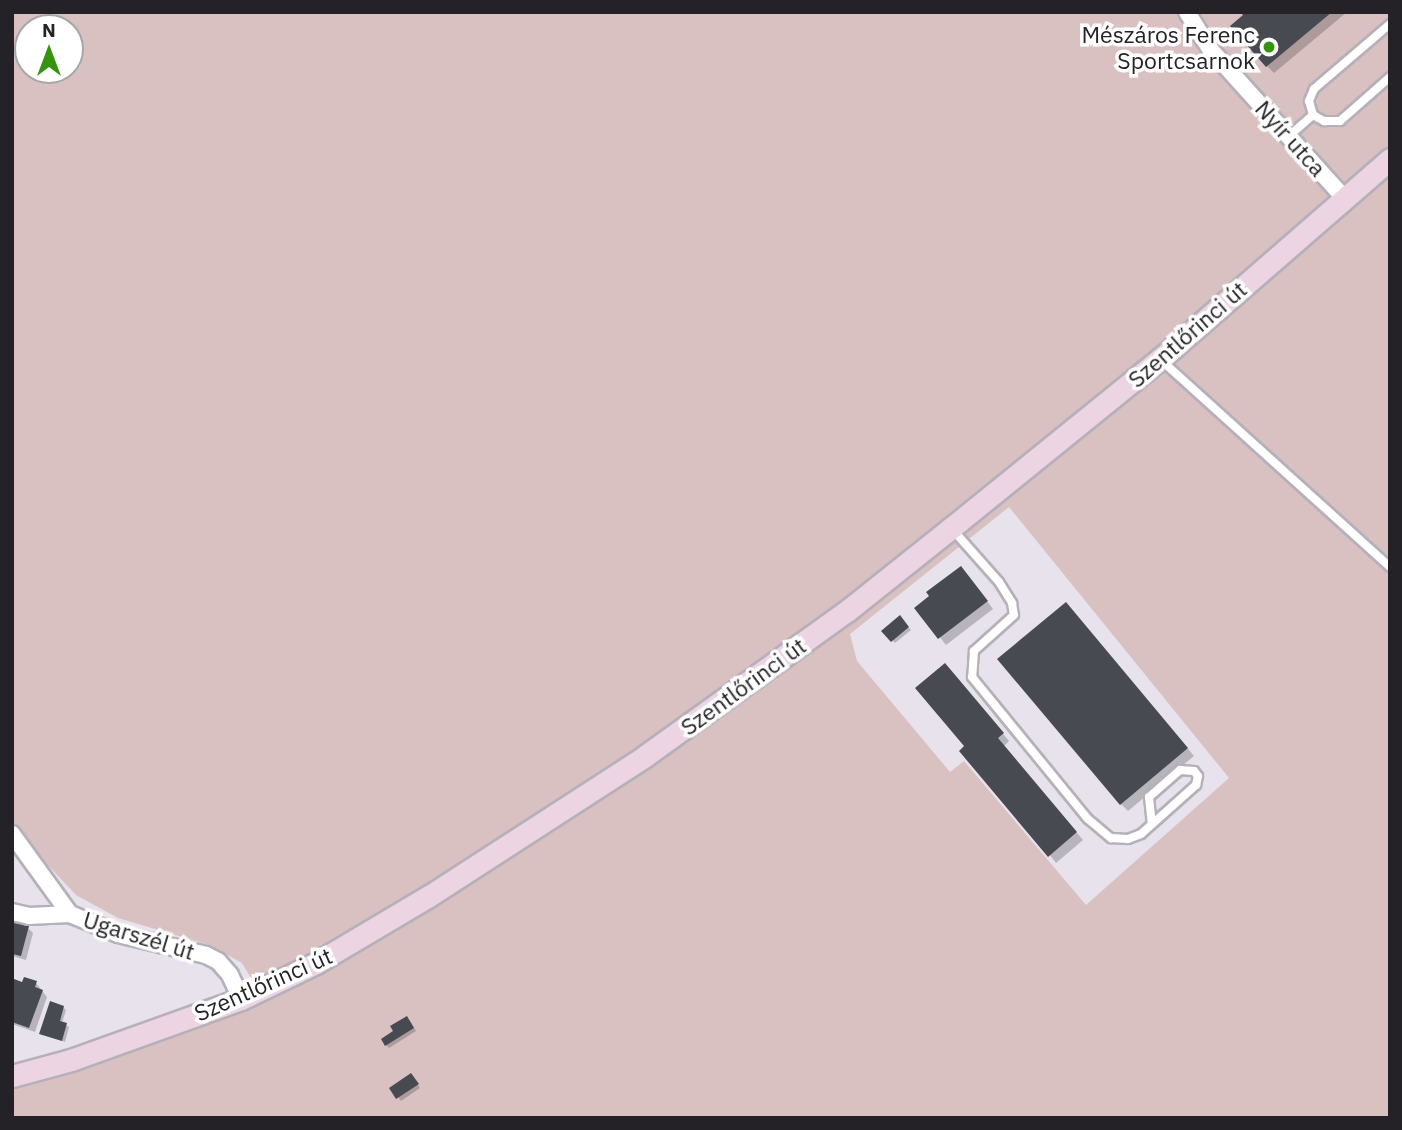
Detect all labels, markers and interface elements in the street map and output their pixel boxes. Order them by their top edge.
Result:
north arrow [14,14,84,84]
text: N [42,18,56,42]
place label: Mészáros Ferenc Sportcsarnok [1081,20,1255,74]
marker: Mészáros Ferenc Sportcsarnok [1261,39,1277,55]
street label: Nyír utca [1250,94,1332,182]
street label: Szentlőrinci út [1122,275,1252,393]
street label: Szentlőrinci út [675,631,811,741]
street label: Ugarszél út [80,905,198,965]
street label: Szentlőrinci út [190,941,336,1027]

